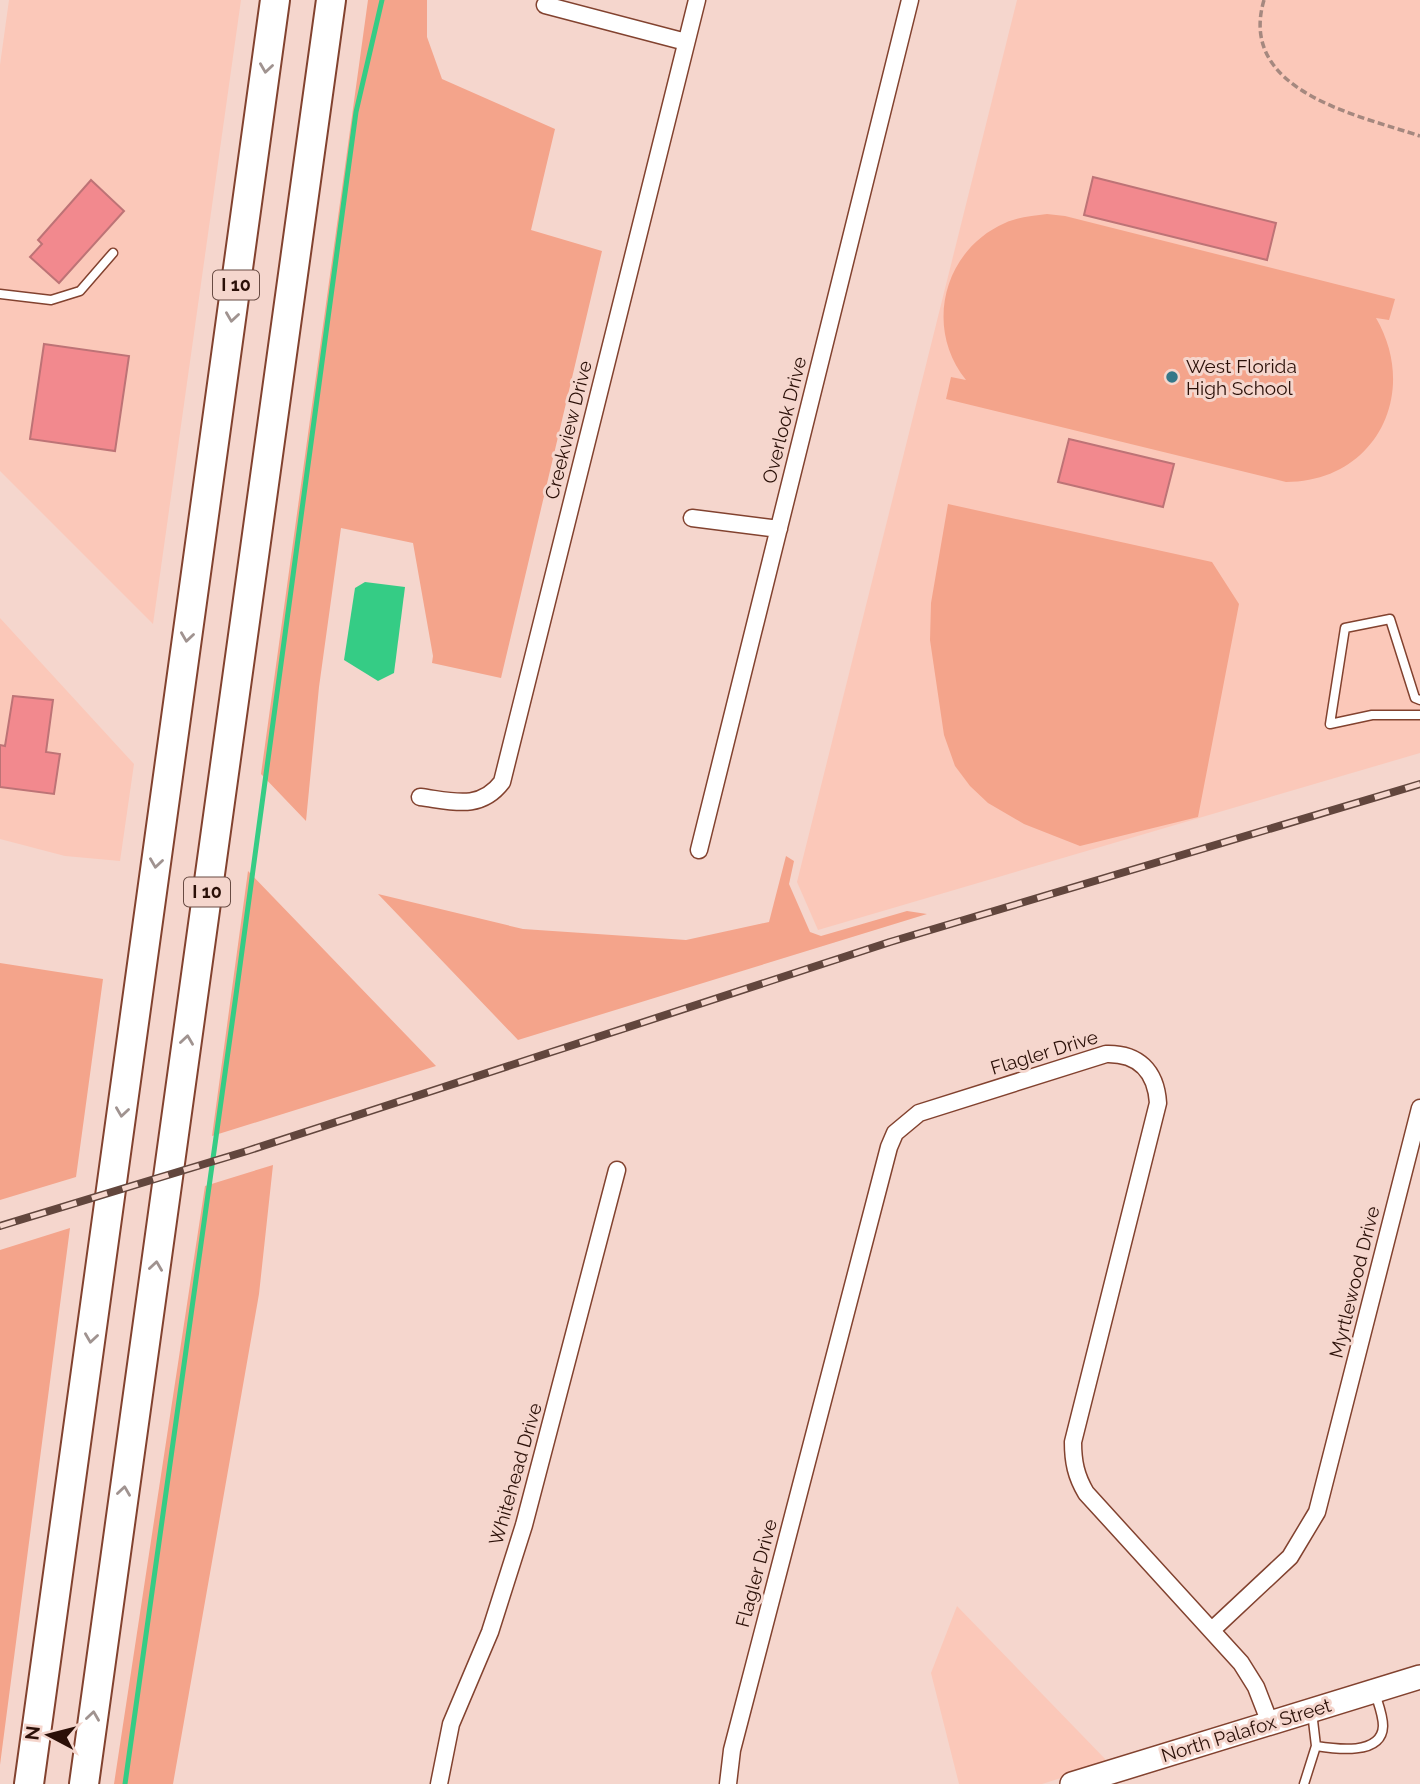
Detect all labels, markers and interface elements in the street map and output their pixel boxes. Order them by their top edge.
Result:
one-way arrow [259,62,274,73]
road number: I 10 [213,270,259,300]
one-way arrow [224,311,239,323]
street label: Overlook Drive [758,354,810,486]
place label: West Florida High School [1186,355,1297,399]
street label: Creekview Drive [540,358,596,502]
marker: West Florida High School [1164,369,1180,385]
one-way arrow [180,631,195,643]
one-way arrow [149,857,164,868]
road number: I 10 [184,878,230,906]
street label: Flagler Drive [988,1025,1100,1079]
one-way arrow [179,1034,194,1046]
one-way arrow [114,1106,129,1118]
street label: Myrtlewood Drive [1324,1204,1384,1360]
one-way arrow [148,1260,163,1272]
one-way arrow [83,1332,98,1343]
street label: Whitehead Drive [484,1400,546,1548]
one-way arrow [117,1485,132,1497]
street label: Flagler Drive [731,1516,781,1630]
street label: North Palafox Street [1159,1694,1334,1766]
north arrow [14,1700,84,1770]
one-way arrow [86,1711,101,1722]
text: N [20,1724,44,1741]

